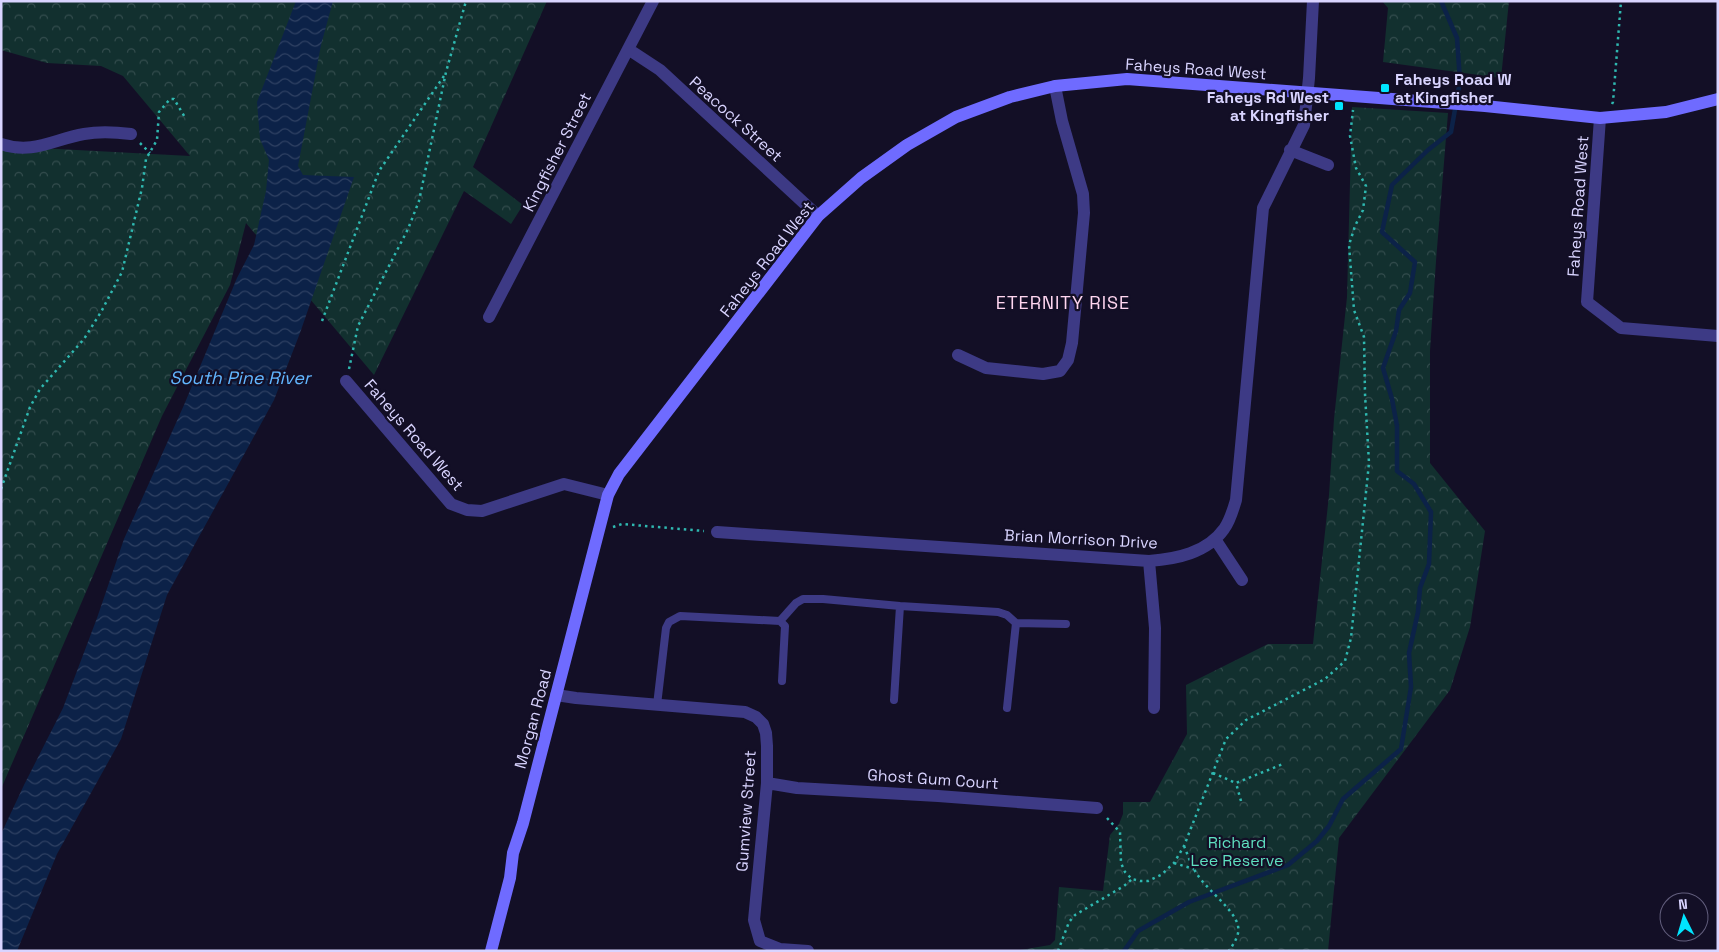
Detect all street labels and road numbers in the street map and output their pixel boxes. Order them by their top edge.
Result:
street label: Faheys Road West [1125,54,1267,84]
street label: Peacock Street [685,72,787,166]
street label: Kingfisher Street [518,89,596,215]
street label: Faheys Road West [1563,135,1593,277]
street label: Faheys Road West [715,197,819,321]
street label: Faheys Road West [360,375,468,495]
street label: Brian Morrison Drive [1004,524,1158,554]
street label: Morgan Road [510,667,556,771]
street label: Gumview Street [731,750,761,872]
street label: Ghost Gum Court [867,764,999,794]

